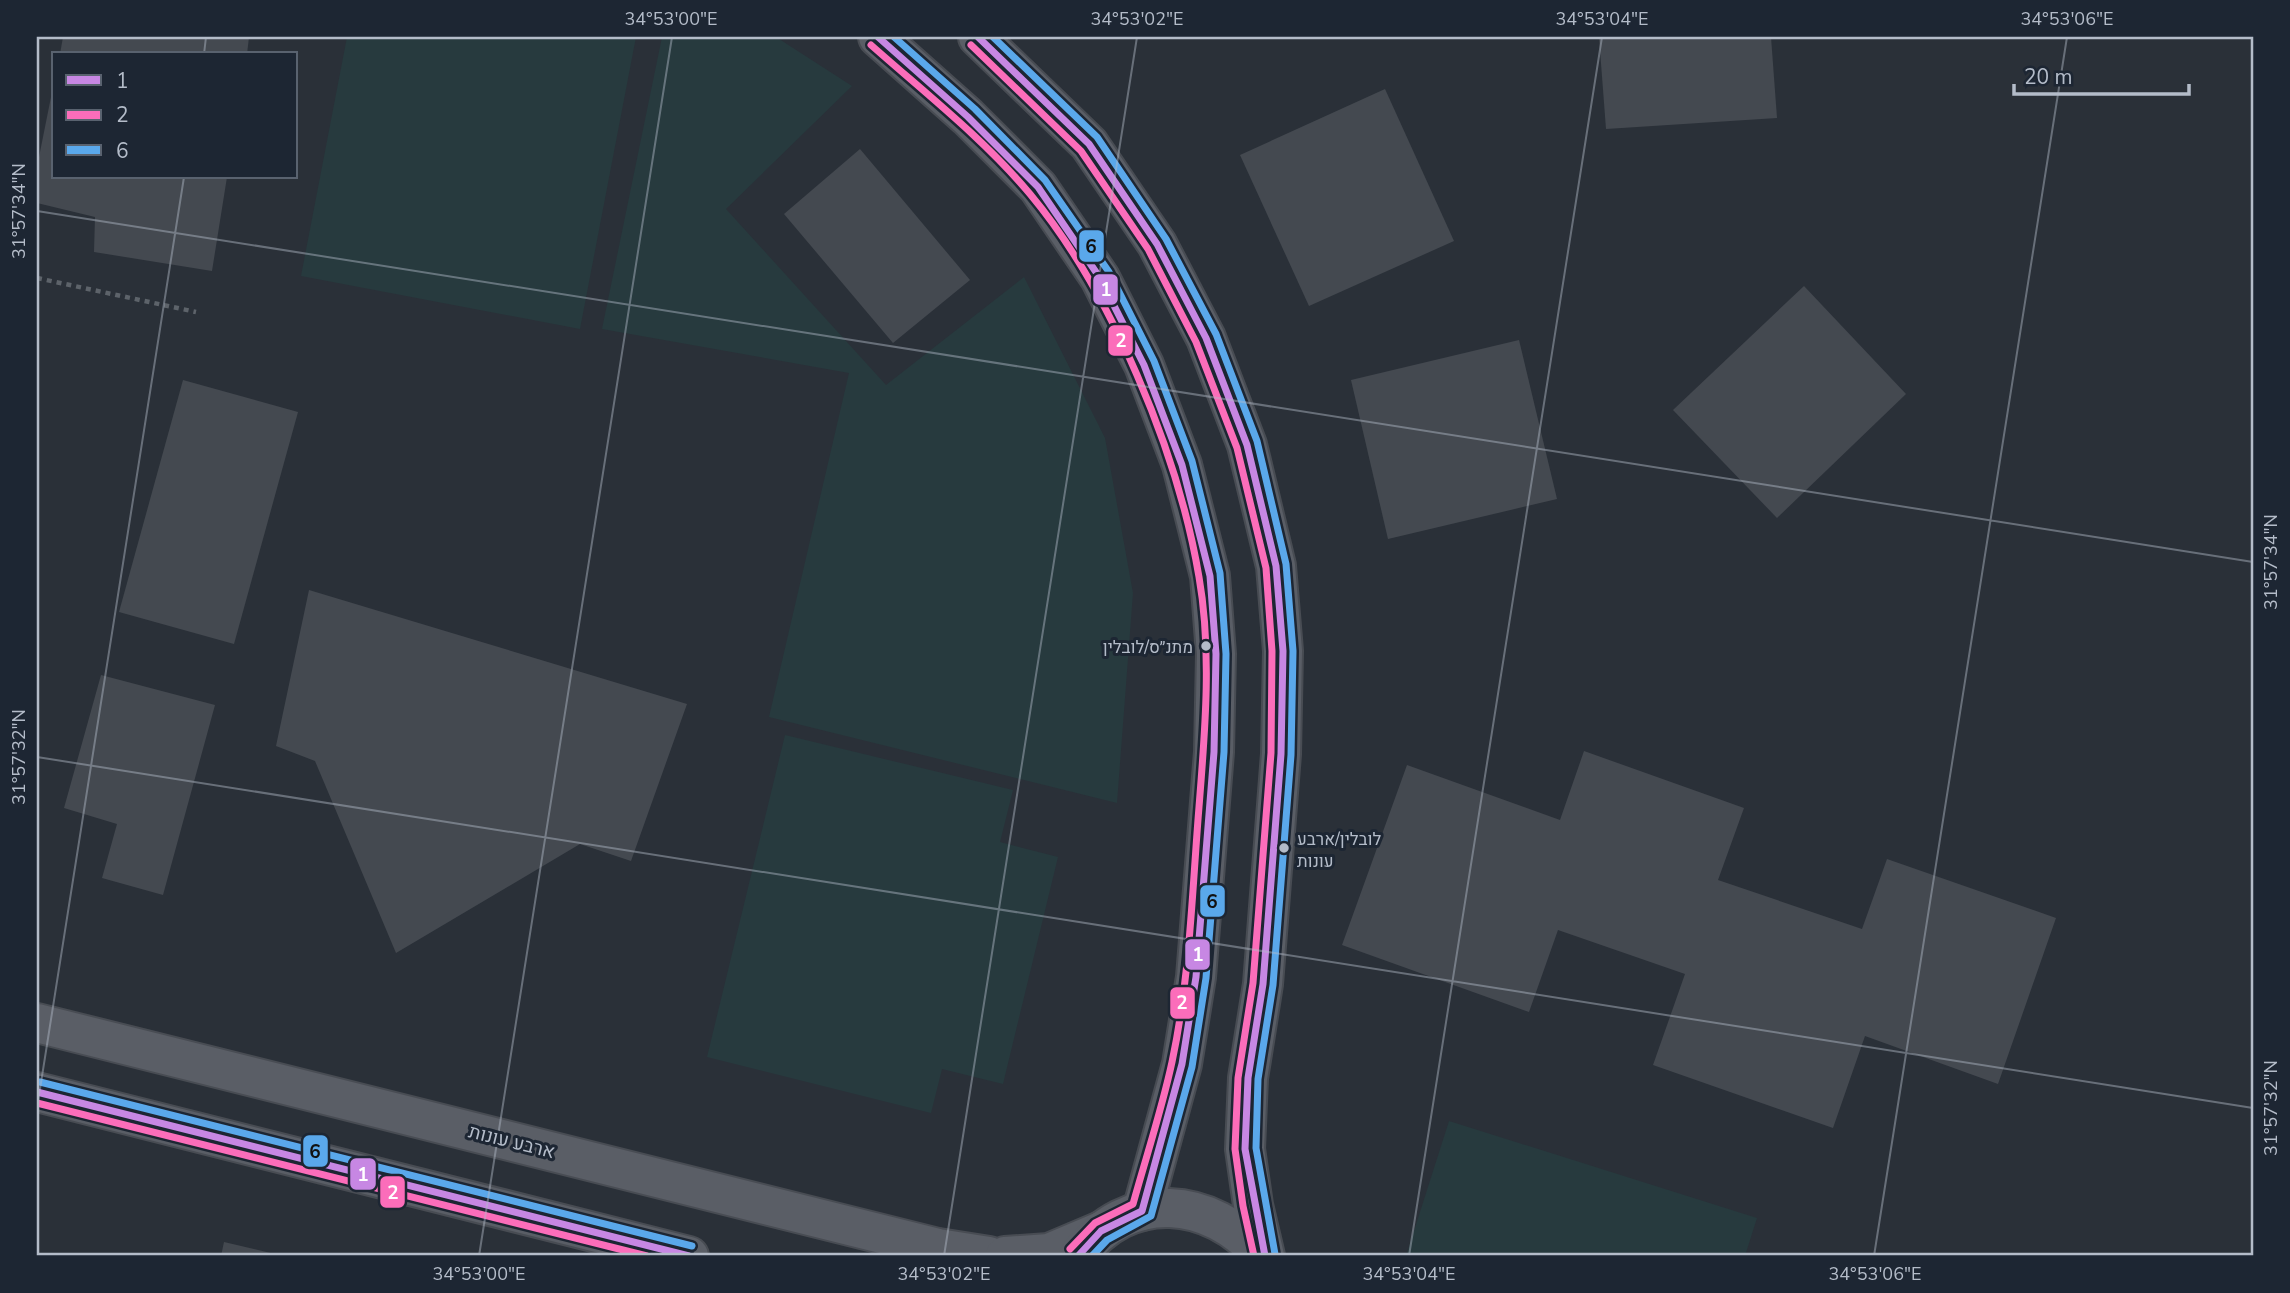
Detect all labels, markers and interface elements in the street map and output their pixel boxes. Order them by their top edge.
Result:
text: 34°53'00"E [625,7,718,31]
text: 34°53'02"E [1091,7,1184,31]
text: 34°53'04"E [1556,7,1649,31]
text: 34°53'06"E [2021,7,2114,31]
legend [52,52,298,178]
scale bar [2014,52,2188,96]
text: 20 m [2024,63,2073,91]
text: 1 [116,67,129,95]
text: 2 [116,101,129,129]
text: 6 [116,137,129,165]
text: 31°57'34"N [7,163,31,259]
line badge: 6 [1078,229,1105,263]
text: 6 [1085,234,1097,260]
line badge: 1 [1092,273,1119,306]
text: 1 [1100,277,1112,303]
line badge: 2 [1107,324,1134,357]
text: 2 [1115,328,1127,354]
text: 31°57'34"N [2259,514,2283,610]
place label: מתנ״ס/לובלין [1103,636,1193,659]
marker: מתנ״ס/לובלין [1199,639,1213,653]
text: 31°57'32"N [7,709,31,805]
place label: לובלין/ארבע עונות [1297,828,1382,873]
marker: לובלין/ארבע עונות [1277,841,1291,855]
line badge: 6 [1199,884,1226,918]
text: 6 [1206,889,1218,915]
line badge: 1 [1184,938,1211,971]
text: 1 [1192,942,1204,968]
line badge: 2 [1169,986,1196,1020]
text: 2 [1176,990,1188,1016]
text: 31°57'32"N [2259,1060,2283,1156]
street label: ארבע עונות [466,1119,558,1165]
line badge: 6 [302,1134,329,1168]
text: 6 [309,1139,321,1165]
line badge: 1 [349,1157,377,1191]
text: 1 [357,1162,369,1188]
line badge: 2 [379,1175,406,1209]
text: 2 [387,1180,399,1206]
text: 34°53'00"E [433,1262,526,1286]
text: 34°53'02"E [898,1262,991,1286]
text: 34°53'04"E [1363,1262,1456,1286]
text: 34°53'06"E [1829,1262,1922,1286]

